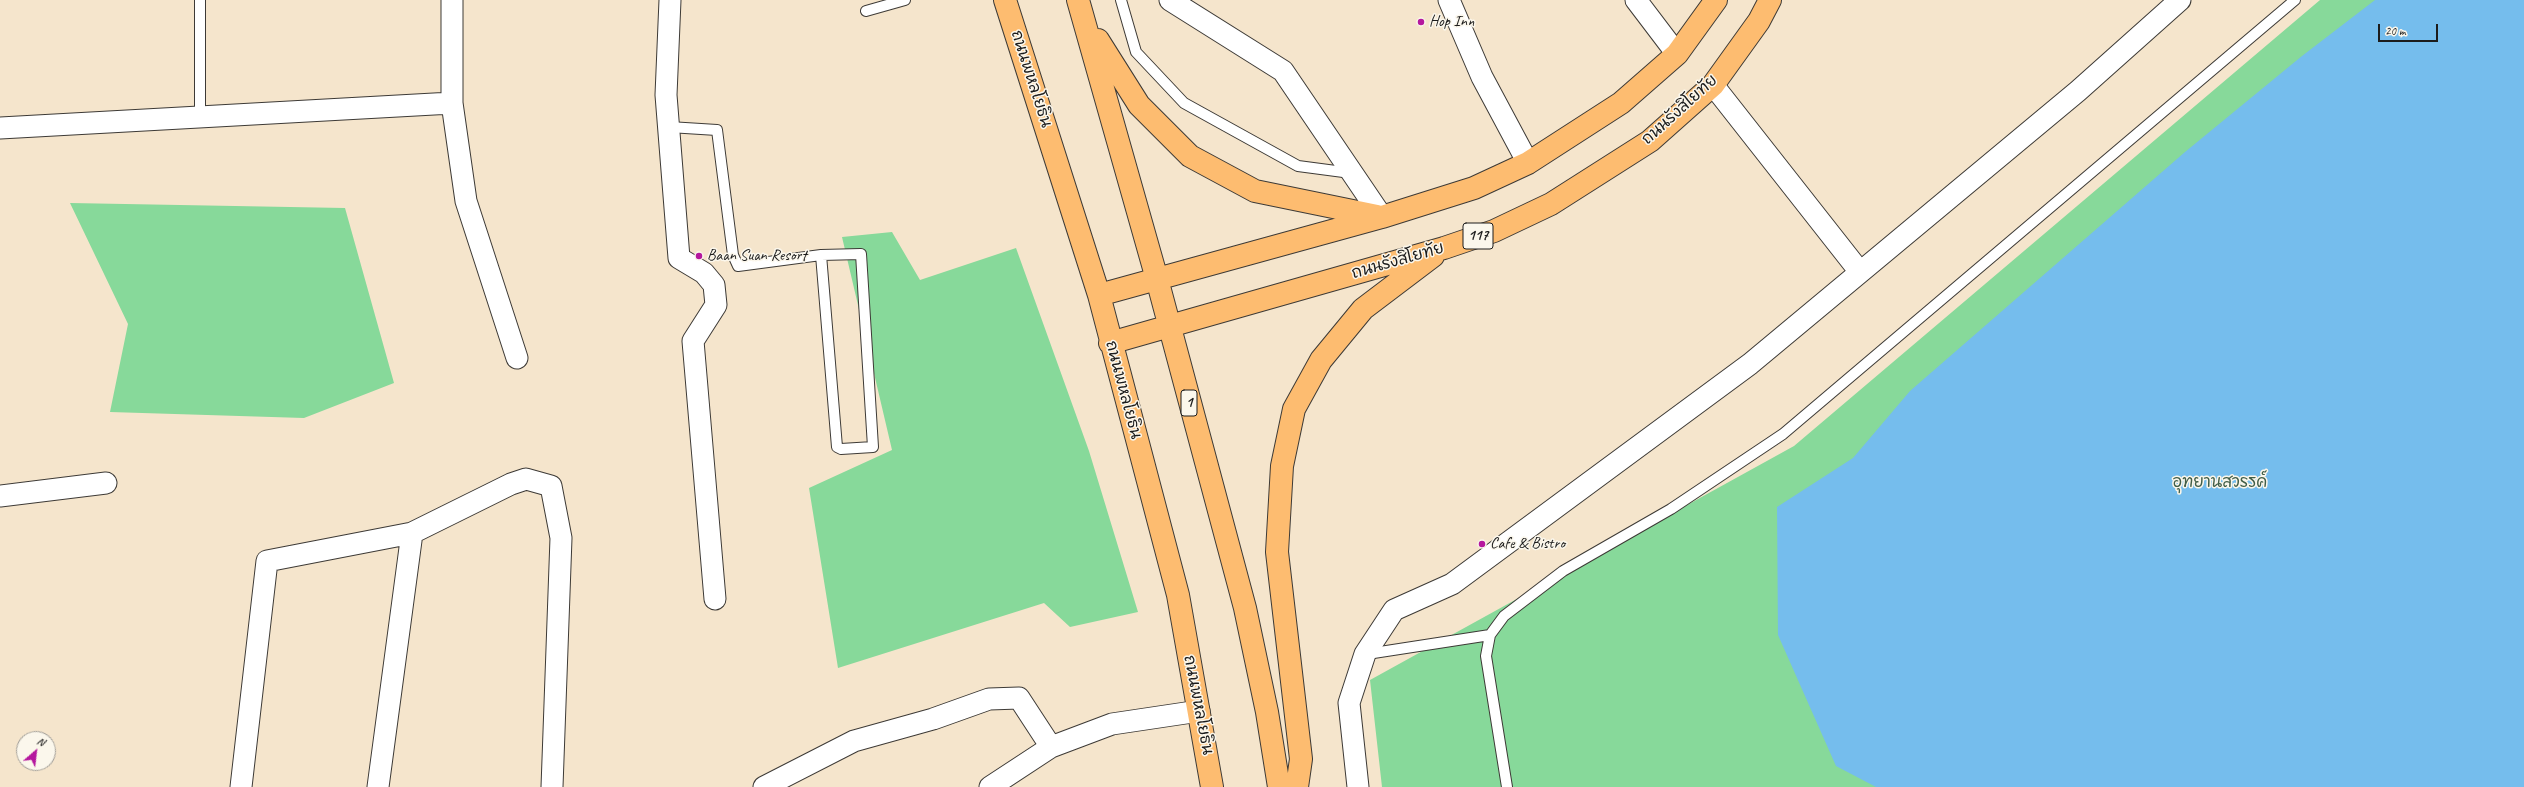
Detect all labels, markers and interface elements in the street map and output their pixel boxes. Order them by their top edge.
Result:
place label: Hop Inn [1429,12,1474,32]
scale bar [2380,16,2440,42]
marker: Hop Inn [1416,17,1426,27]
text: 20 m [2385,23,2405,39]
street label: ถนนพหลโยธิน [1006,28,1056,130]
street label: ถนนรังสิโยทัย [1638,71,1722,149]
road number: 117 [1463,223,1493,249]
street label: ถนนรังสิโยทัย [1350,239,1446,283]
place label: Baan Suan Resort [707,246,806,266]
marker: Baan Suan Resort [694,251,704,261]
street label: ถนนพหลโยธิน [1101,339,1145,441]
road number: 1 [1181,390,1197,416]
park label: อุทยานสวรรค์ [2173,473,2267,493]
place label: Cafe & Bistro [1490,534,1565,554]
marker: Cafe & Bistro [1477,539,1487,549]
street label: ถนนพหลโยธิน [1179,654,1217,756]
north arrow [16,731,56,771]
text: N [35,734,47,749]

